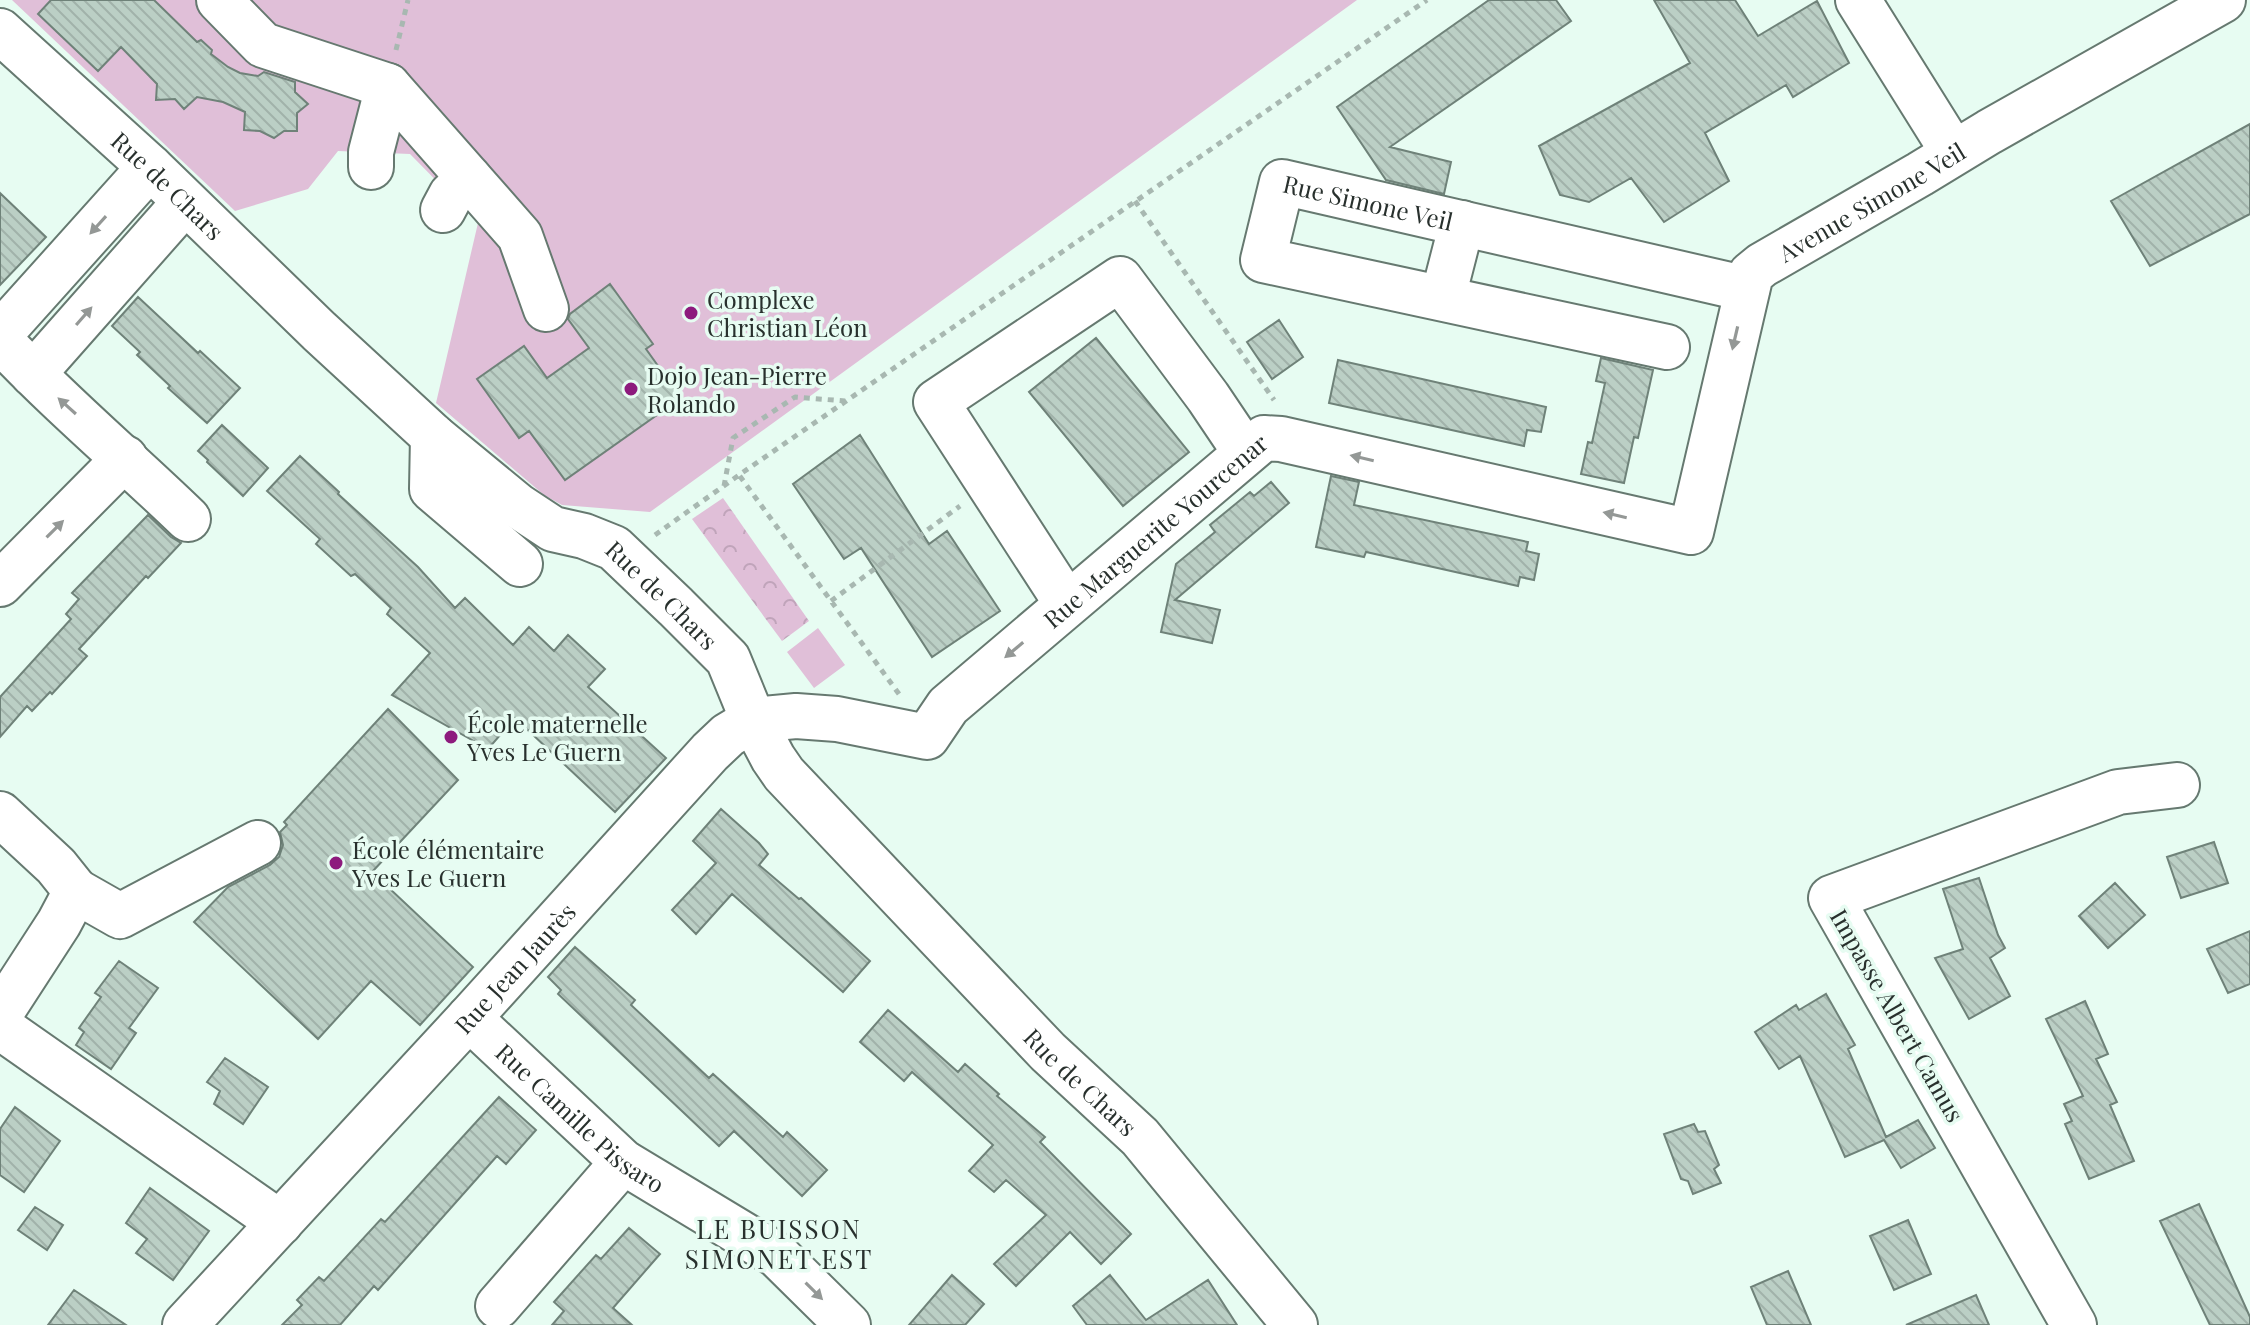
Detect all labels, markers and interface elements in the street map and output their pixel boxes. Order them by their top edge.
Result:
street label: Rue de Chars [105,124,231,246]
street label: Avenue Simone Veil [1771,134,1971,269]
street label: Rue Simone Veil [1280,167,1456,237]
one-way arrow [89,216,107,235]
place label: Complexe Christian Léon [707,283,868,343]
marker: Complexe Christian Léon [682,304,700,322]
one-way arrow [75,306,93,325]
one-way arrow [1728,326,1741,351]
place label: Dojo Jean-Pierre Rolando [647,359,827,419]
marker: Dojo Jean-Pierre Rolando [622,380,640,398]
one-way arrow [58,397,77,415]
street label: Rue Marguerite Yourcenar [1036,426,1274,635]
one-way arrow [1349,451,1374,463]
one-way arrow [1603,508,1628,521]
one-way arrow [45,520,64,538]
street label: Rue de Chars [599,533,725,656]
one-way arrow [1004,640,1023,658]
place label: École maternelle Yves Le Guern [466,707,648,767]
marker: École maternelle Yves Le Guern [442,728,460,746]
place label: École élémentaire Yves Le Guern [351,833,544,893]
marker: École élémentaire Yves Le Guern [327,854,345,872]
street label: Rue Jean Jaurès [447,896,582,1040]
street label: Impasse Albert Camus [1824,903,1972,1127]
street label: Rue de Chars [1017,1021,1144,1143]
street label: Rue Camille Pissaro [489,1036,671,1200]
district label: LE BUISSON SIMONET EST [685,1211,873,1276]
one-way arrow [804,1281,823,1300]

